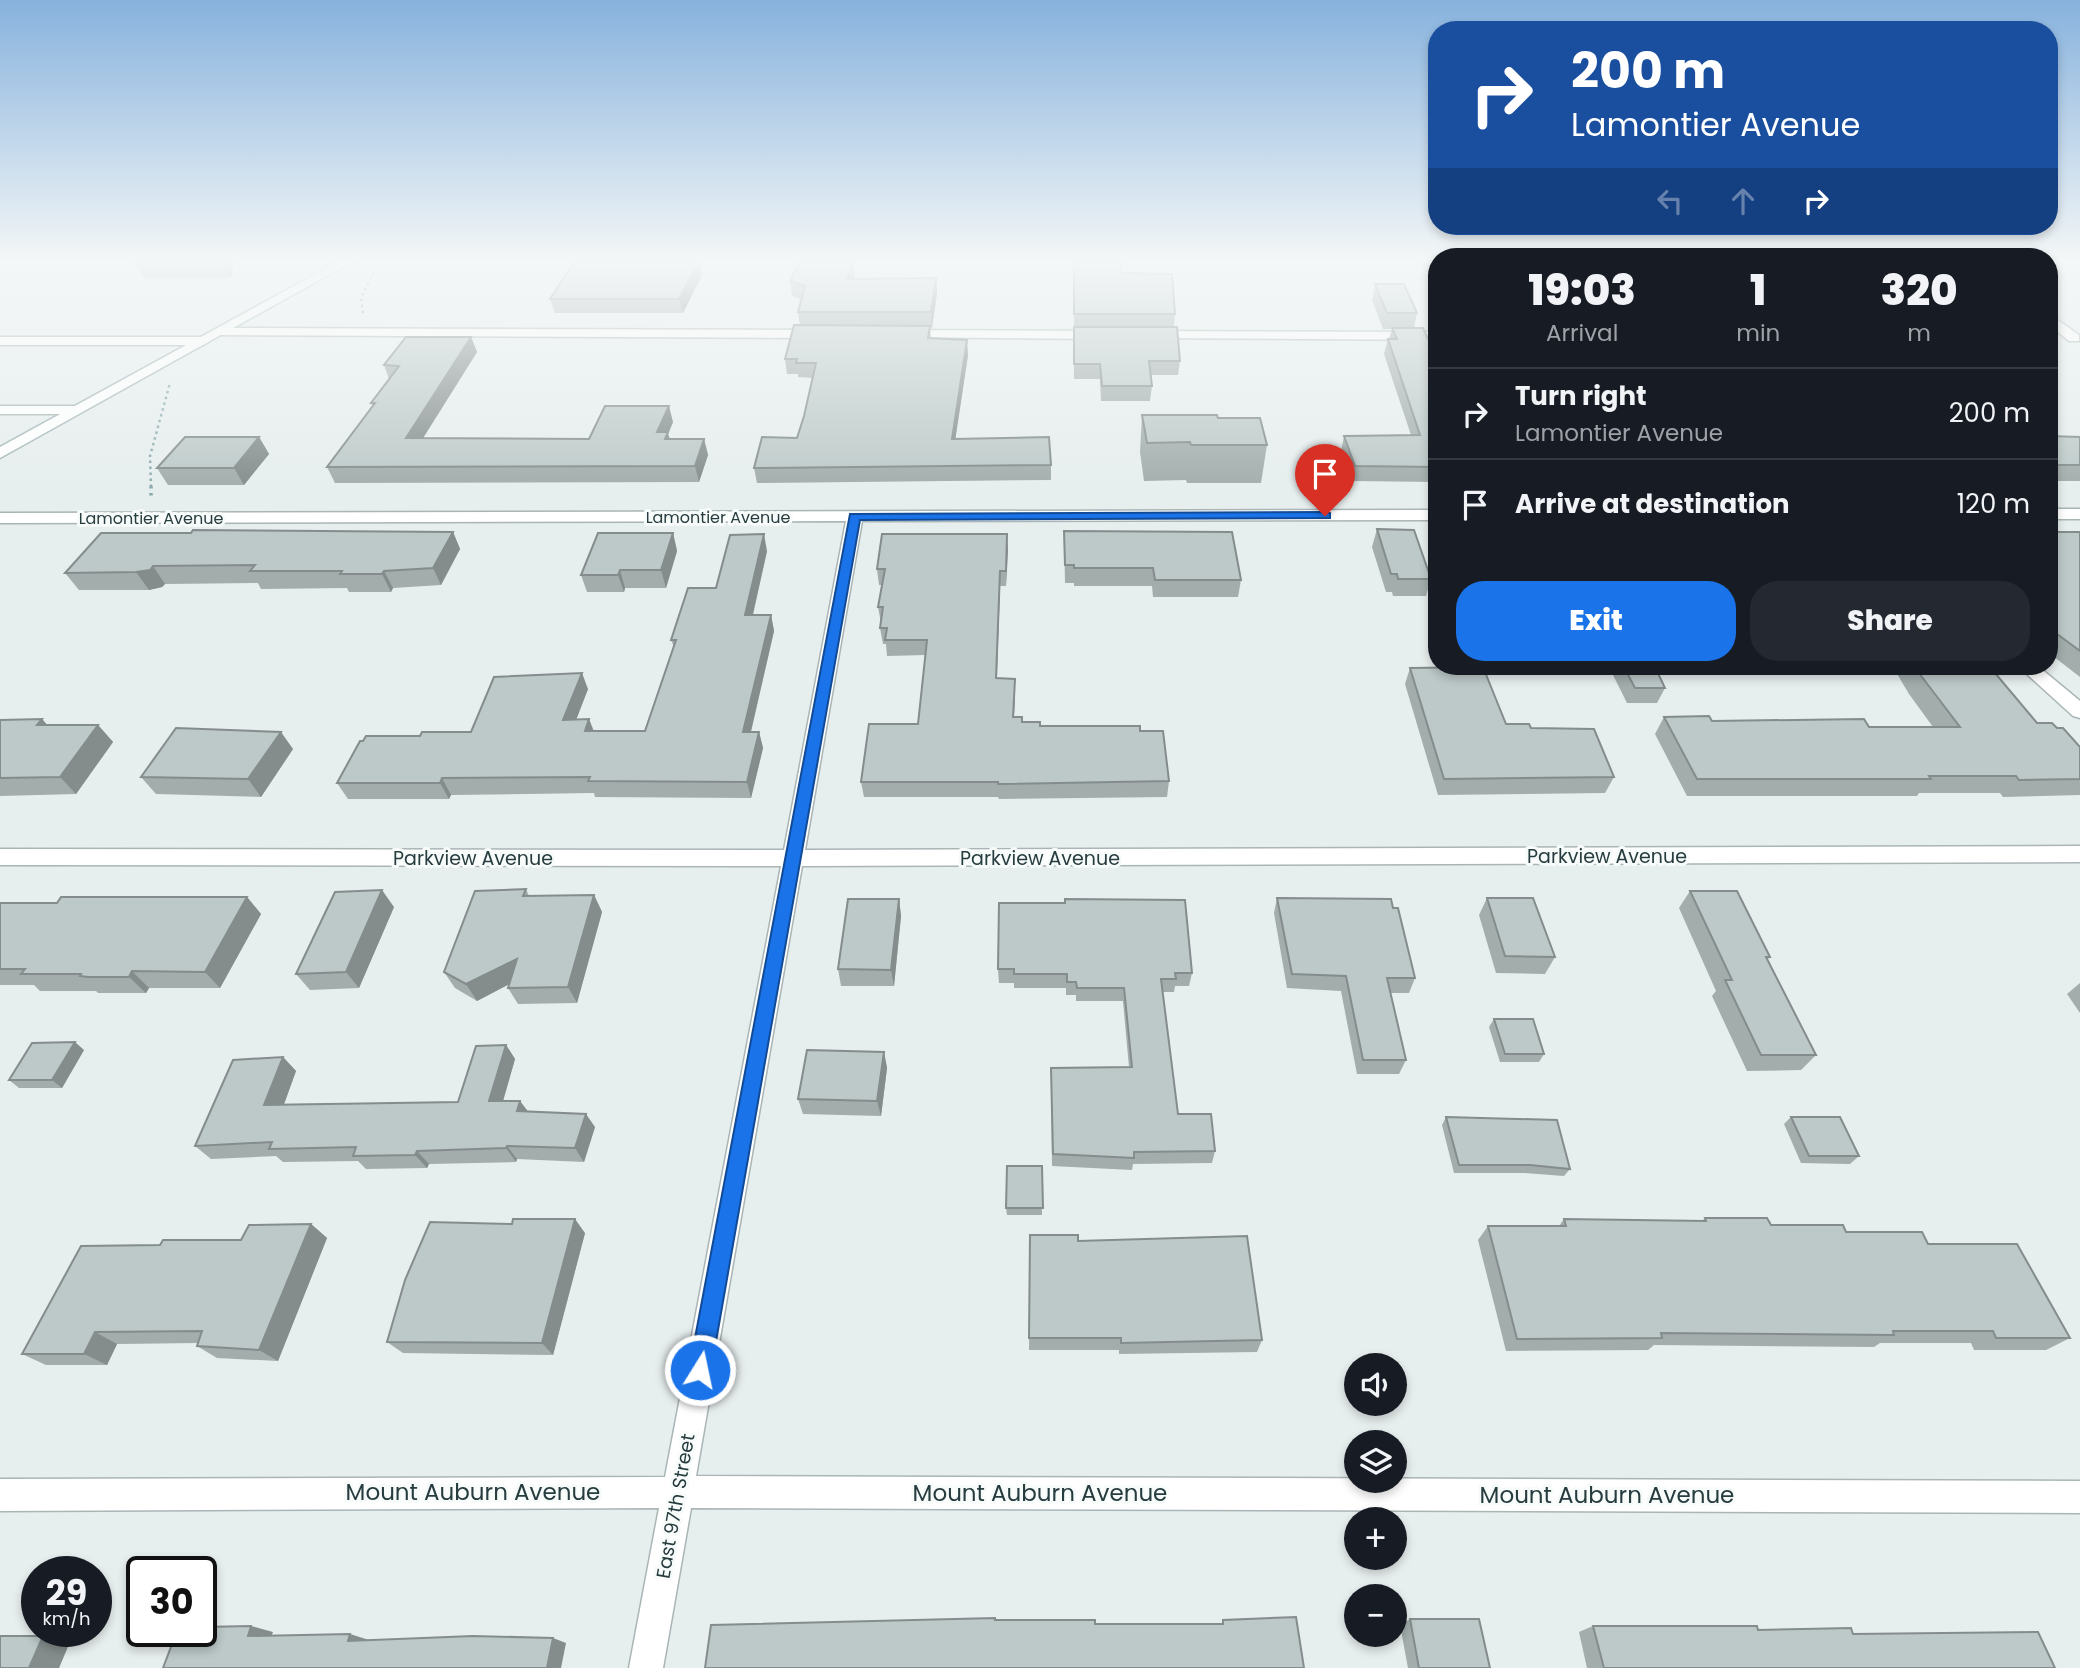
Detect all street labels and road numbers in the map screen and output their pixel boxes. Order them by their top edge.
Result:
street label: Lamontier Avenue [646,506,790,529]
street label: Lamontier Avenue [79,507,223,530]
street label: Parkview Avenue [1527,843,1687,870]
street label: Parkview Avenue [393,845,553,872]
street label: Parkview Avenue [960,845,1120,872]
street label: East 97th Street [649,1431,702,1581]
street label: Mount Auburn Avenue [346,1476,600,1508]
street label: Mount Auburn Avenue [913,1477,1167,1509]
street label: Mount Auburn Avenue [1480,1479,1734,1511]

